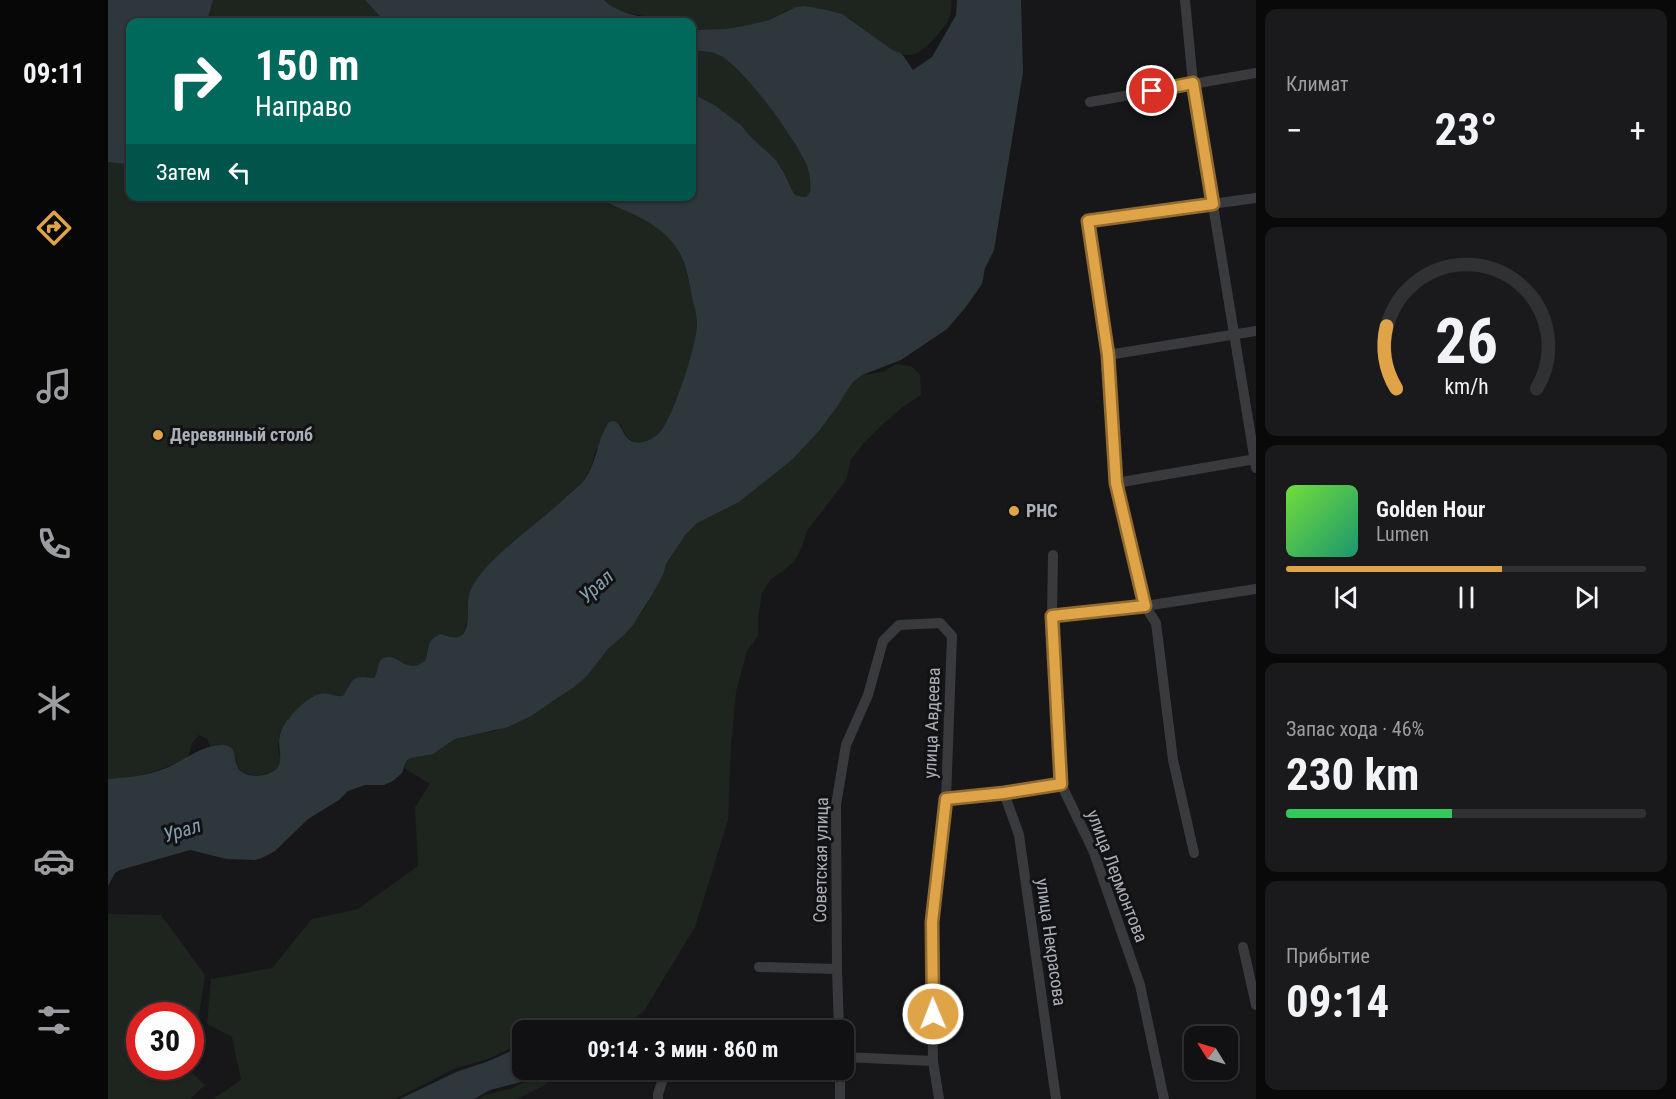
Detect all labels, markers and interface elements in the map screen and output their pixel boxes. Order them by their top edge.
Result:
text: 150 m [255,41,360,90]
icon: right [156,42,234,120]
text: 09:11 [23,58,85,90]
pin [1126,65,1177,116]
text: Климат [1286,72,1348,96]
icon: arrive [1135,74,1168,107]
text: Направо [255,91,352,123]
text: 23° [1435,103,1498,156]
text: − [1286,111,1303,150]
text: + [1630,111,1646,150]
icon: left [223,156,256,189]
text: Затем [156,160,211,185]
icon: directions [33,207,75,249]
text: 26 [1434,305,1498,378]
icon: music [33,365,75,407]
text: km/h [1444,374,1488,399]
place label: Деревянный столб [170,424,313,445]
marker: Деревянный столб [151,428,165,442]
text: Golden Hour [1376,497,1485,522]
place label: РНС [1026,500,1058,521]
marker: РНС [1007,504,1021,518]
text: Lumen [1376,522,1429,546]
icon: phone [33,523,75,565]
water label: Урал [574,564,618,608]
icon: previous [1330,581,1363,614]
icon: pause [1450,581,1483,614]
icon: next [1570,581,1603,614]
street label: улица Авдеева [919,667,944,779]
icon: climate [33,682,75,724]
text: Запас хода · 46% [1286,717,1424,741]
text: 230 km [1286,748,1419,801]
street label: Советская улица [809,797,832,923]
street label: улица Лермонтова [1083,807,1152,945]
water label: Урал [160,813,204,847]
icon: car [33,840,75,882]
street label: улица Некрасова [1032,877,1071,1007]
text: Прибытие [1286,944,1370,968]
text: 09:14 [1286,975,1389,1028]
position arrow [901,982,965,1046]
icon: filters [33,999,75,1041]
speed limit sign: 30 [126,1002,204,1080]
north arrow [1184,1026,1238,1080]
map controls [1184,1026,1238,1080]
text: 09:14 · 3 мин · 860 m [588,1037,778,1062]

